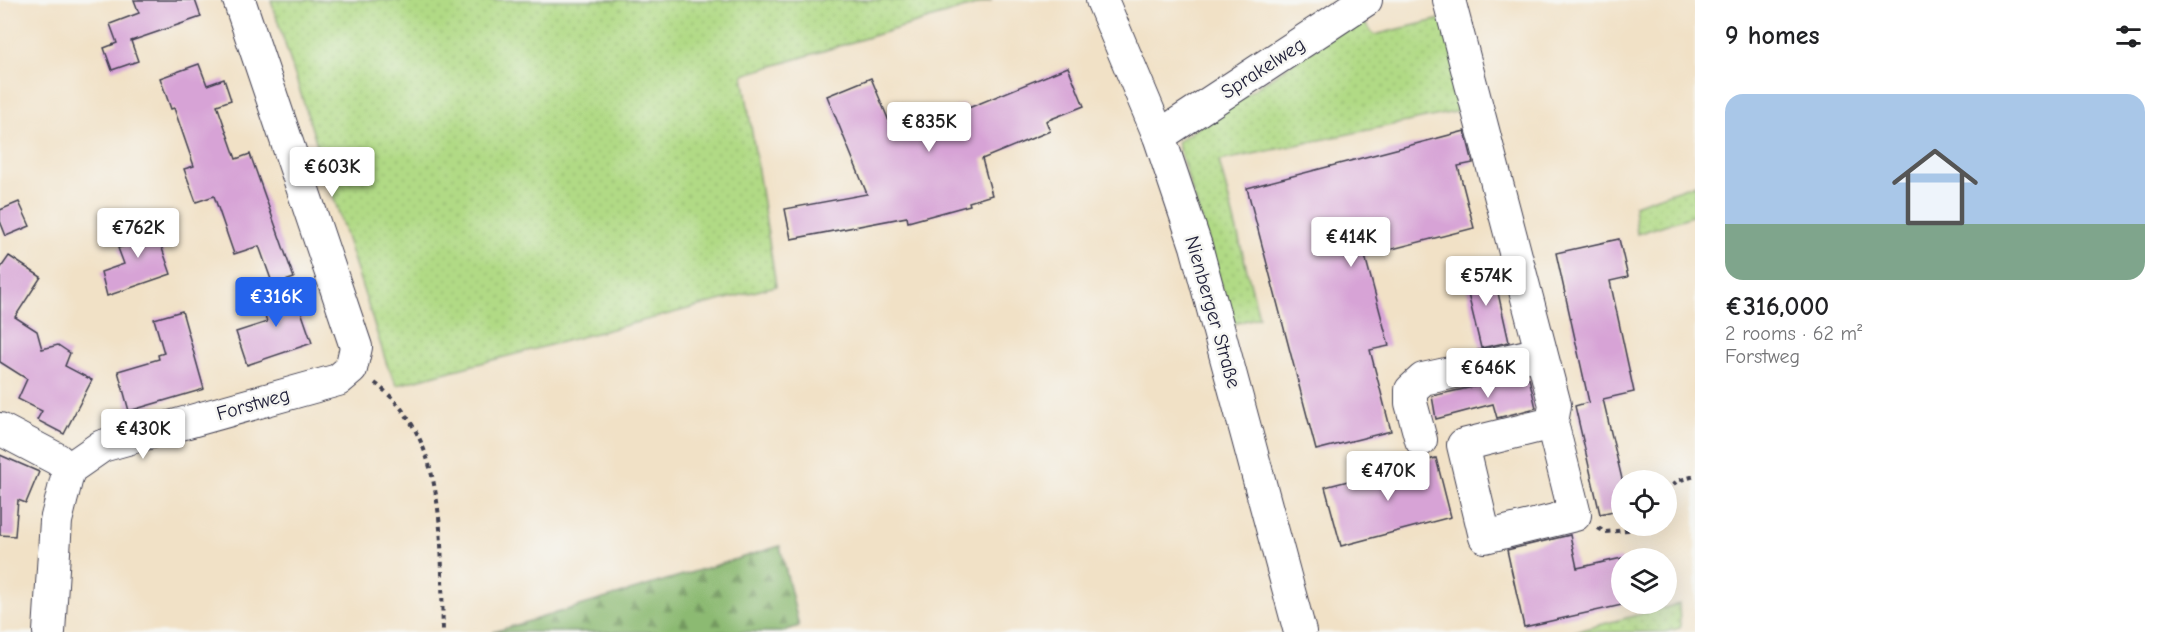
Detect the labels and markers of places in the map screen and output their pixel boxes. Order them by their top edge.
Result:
pin: €835K [887,102,971,153]
pin: €603K [290,147,374,198]
pin: €762K [96,208,180,259]
pin: €414K [1309,217,1393,268]
pin: €574K [1444,256,1528,307]
pin: €316K [234,277,318,328]
pin: €646K [1446,348,1530,399]
pin: €430K [101,409,185,460]
pin: €470K [1346,451,1430,502]

